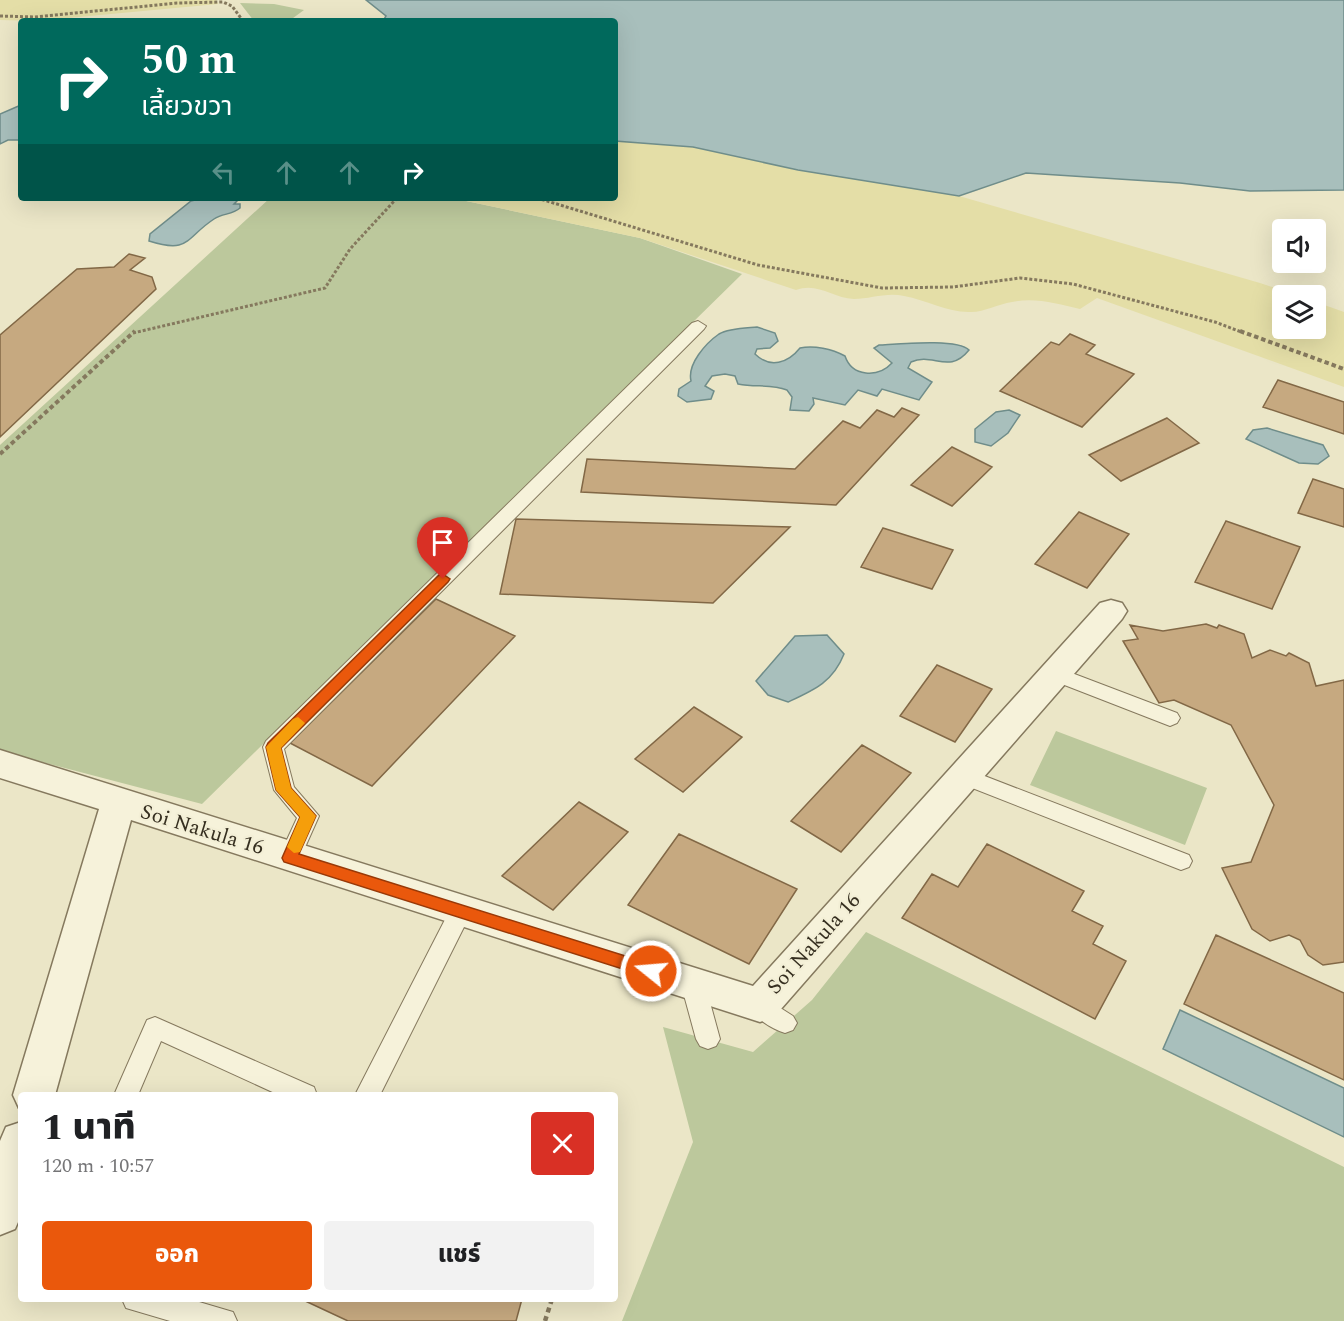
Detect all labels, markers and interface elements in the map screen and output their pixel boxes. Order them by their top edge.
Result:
text: 50 m [141,29,236,92]
icon: right [42,42,120,120]
text: เลี้ยวขวา [141,86,232,128]
icon: left [207,156,240,189]
icon: ahead [270,156,303,189]
icon: ahead [333,156,366,189]
icon: right [396,156,429,189]
map controls [1272,219,1326,339]
button: sound [1272,219,1326,273]
button: layers [1272,285,1326,339]
pin [417,517,468,579]
icon: arrive [426,526,459,559]
street label: Soi Nakula 16 [136,796,268,864]
street label: Soi Nakula 16 [759,886,869,1002]
position arrow [619,939,683,1003]
text: 1 นาที [42,1101,136,1156]
button: close [531,1112,594,1175]
text: 120 m · 10:57 [42,1151,154,1181]
button: ออก [42,1221,312,1290]
button: แชร์ [324,1221,594,1290]

